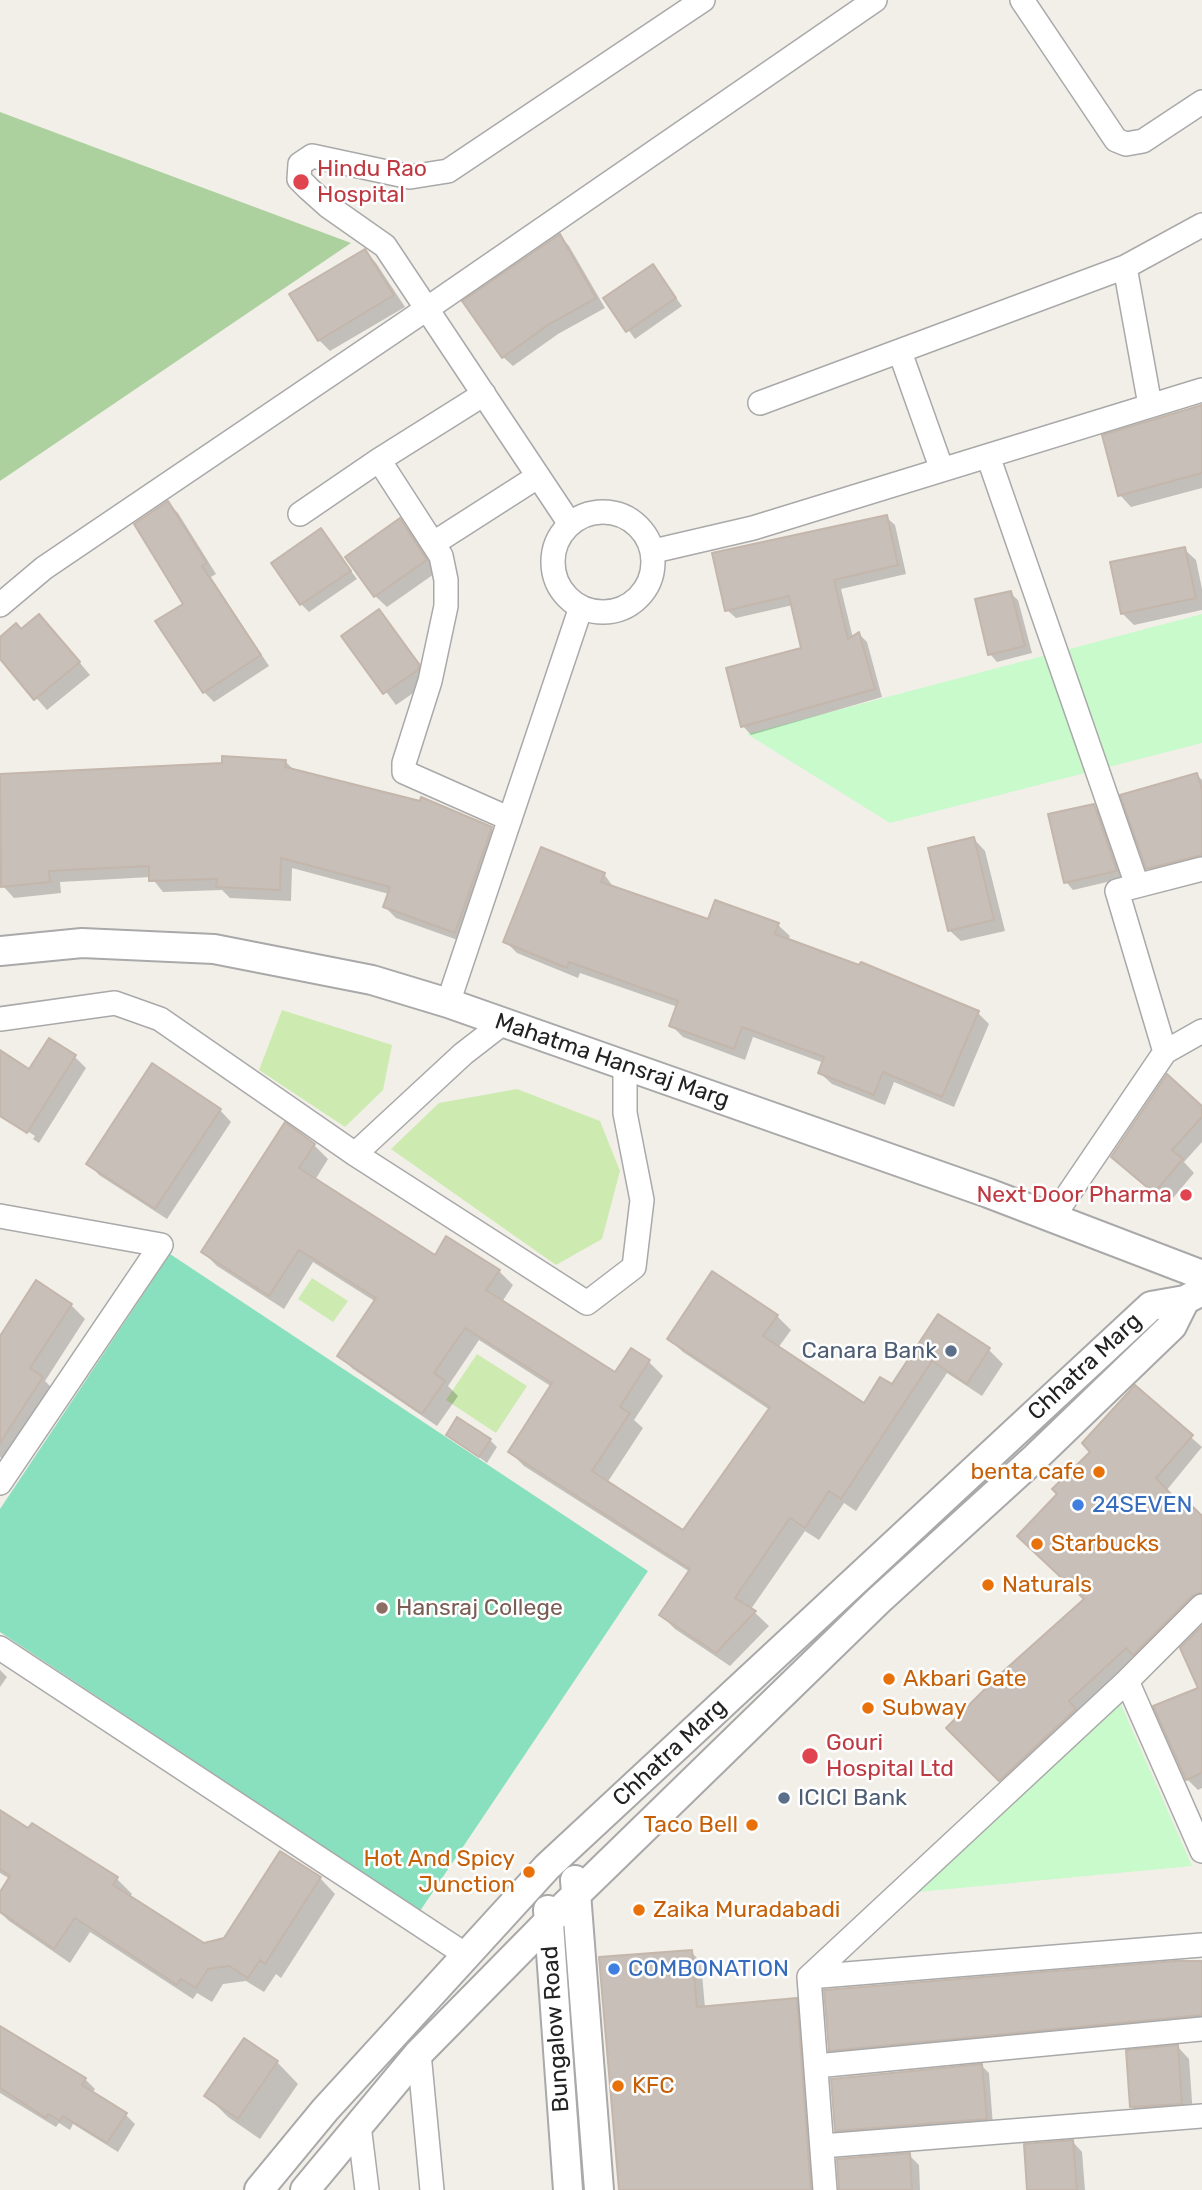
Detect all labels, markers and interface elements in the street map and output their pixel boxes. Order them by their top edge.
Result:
place label: Hindu Rao Hospital [317,155,427,209]
marker: Hindu Rao Hospital [291,172,311,192]
street label: Mahatma Hansraj Marg [491,1008,733,1114]
place label: Next Door Pharma [976,1181,1172,1209]
marker: Next Door Pharma [1178,1187,1194,1203]
street label: Chhatra Marg [1023,1307,1147,1427]
place label: Canara Bank [802,1337,937,1365]
marker: Canara Bank [943,1343,959,1359]
place label: benta cafe [971,1458,1085,1486]
marker: benta cafe [1091,1464,1107,1480]
place label: 24SEVEN [1092,1491,1193,1519]
marker: 24SEVEN [1070,1497,1086,1513]
place label: Starbucks [1051,1530,1159,1558]
marker: Starbucks [1029,1536,1045,1552]
place label: Naturals [1002,1571,1092,1599]
marker: Naturals [980,1577,996,1593]
place label: Hansraj College [396,1594,563,1622]
marker: Hansraj College [374,1600,390,1616]
place label: Akbari Gate [903,1665,1027,1693]
marker: Akbari Gate [881,1671,897,1687]
street label: Chhatra Marg [608,1693,732,1813]
place label: Subway [882,1694,967,1722]
marker: Subway [860,1700,876,1716]
place label: Gouri Hospital Ltd [826,1729,954,1783]
marker: Gouri Hospital Ltd [800,1746,820,1766]
place label: ICICI Bank [798,1784,907,1812]
marker: ICICI Bank [776,1790,792,1806]
place label: Taco Bell [643,1811,738,1839]
marker: Taco Bell [744,1817,760,1833]
place label: Hot And Spicy Junction [364,1845,515,1899]
marker: Hot And Spicy Junction [521,1864,537,1880]
place label: Zaika Muradabadi [653,1896,840,1924]
marker: Zaika Muradabadi [631,1902,647,1918]
street label: Bungalow Road [536,1945,576,2113]
place label: COMBONATION [628,1955,789,1983]
marker: COMBONATION [606,1961,622,1977]
place label: KFC [632,2072,674,2100]
marker: KFC [610,2078,626,2094]

